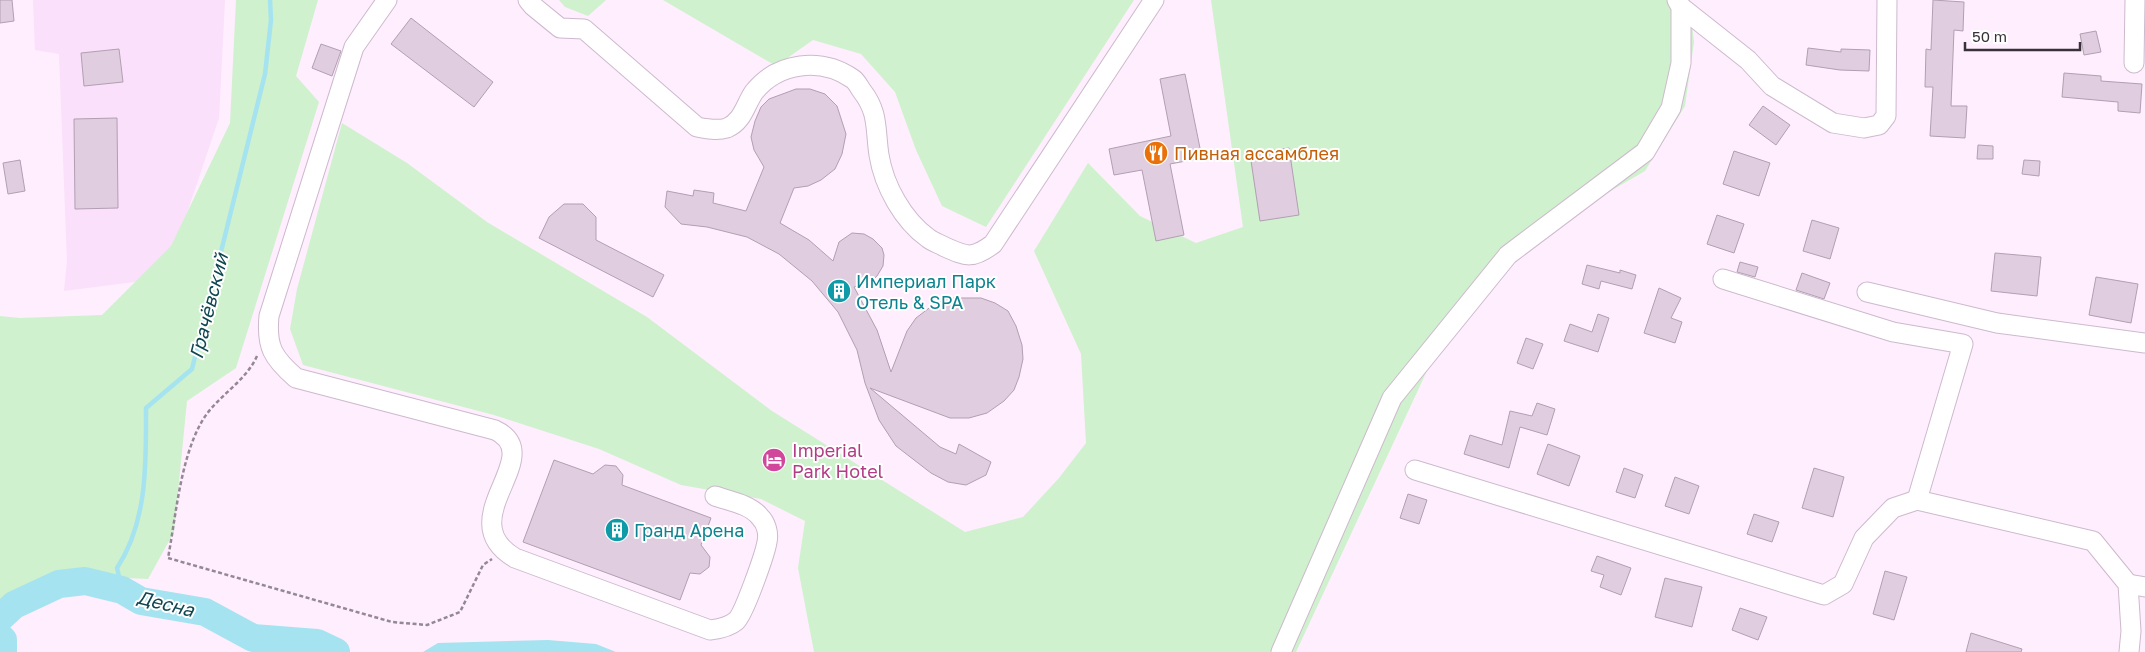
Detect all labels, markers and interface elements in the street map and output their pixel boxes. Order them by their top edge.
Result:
scale bar [1965,20,2080,52]
text: 50 m [1972,27,2007,45]
restaurant icon: Пивная ассамблея [1143,140,1169,166]
place label: Пивная ассамблея [1174,142,1339,164]
water label: Грачёвский [184,250,233,361]
place label: Империал Парк Отель & SPA [856,270,996,313]
building icon: Империал Парк Отель & SPA [826,278,852,304]
place label: Imperial Park Hotel [792,439,884,482]
hotel icon: Imperial Park Hotel [761,447,787,473]
building icon: Гранд Арена [604,517,630,543]
place label: Гранд Арена [634,519,744,541]
water label: Десна [134,585,198,621]

